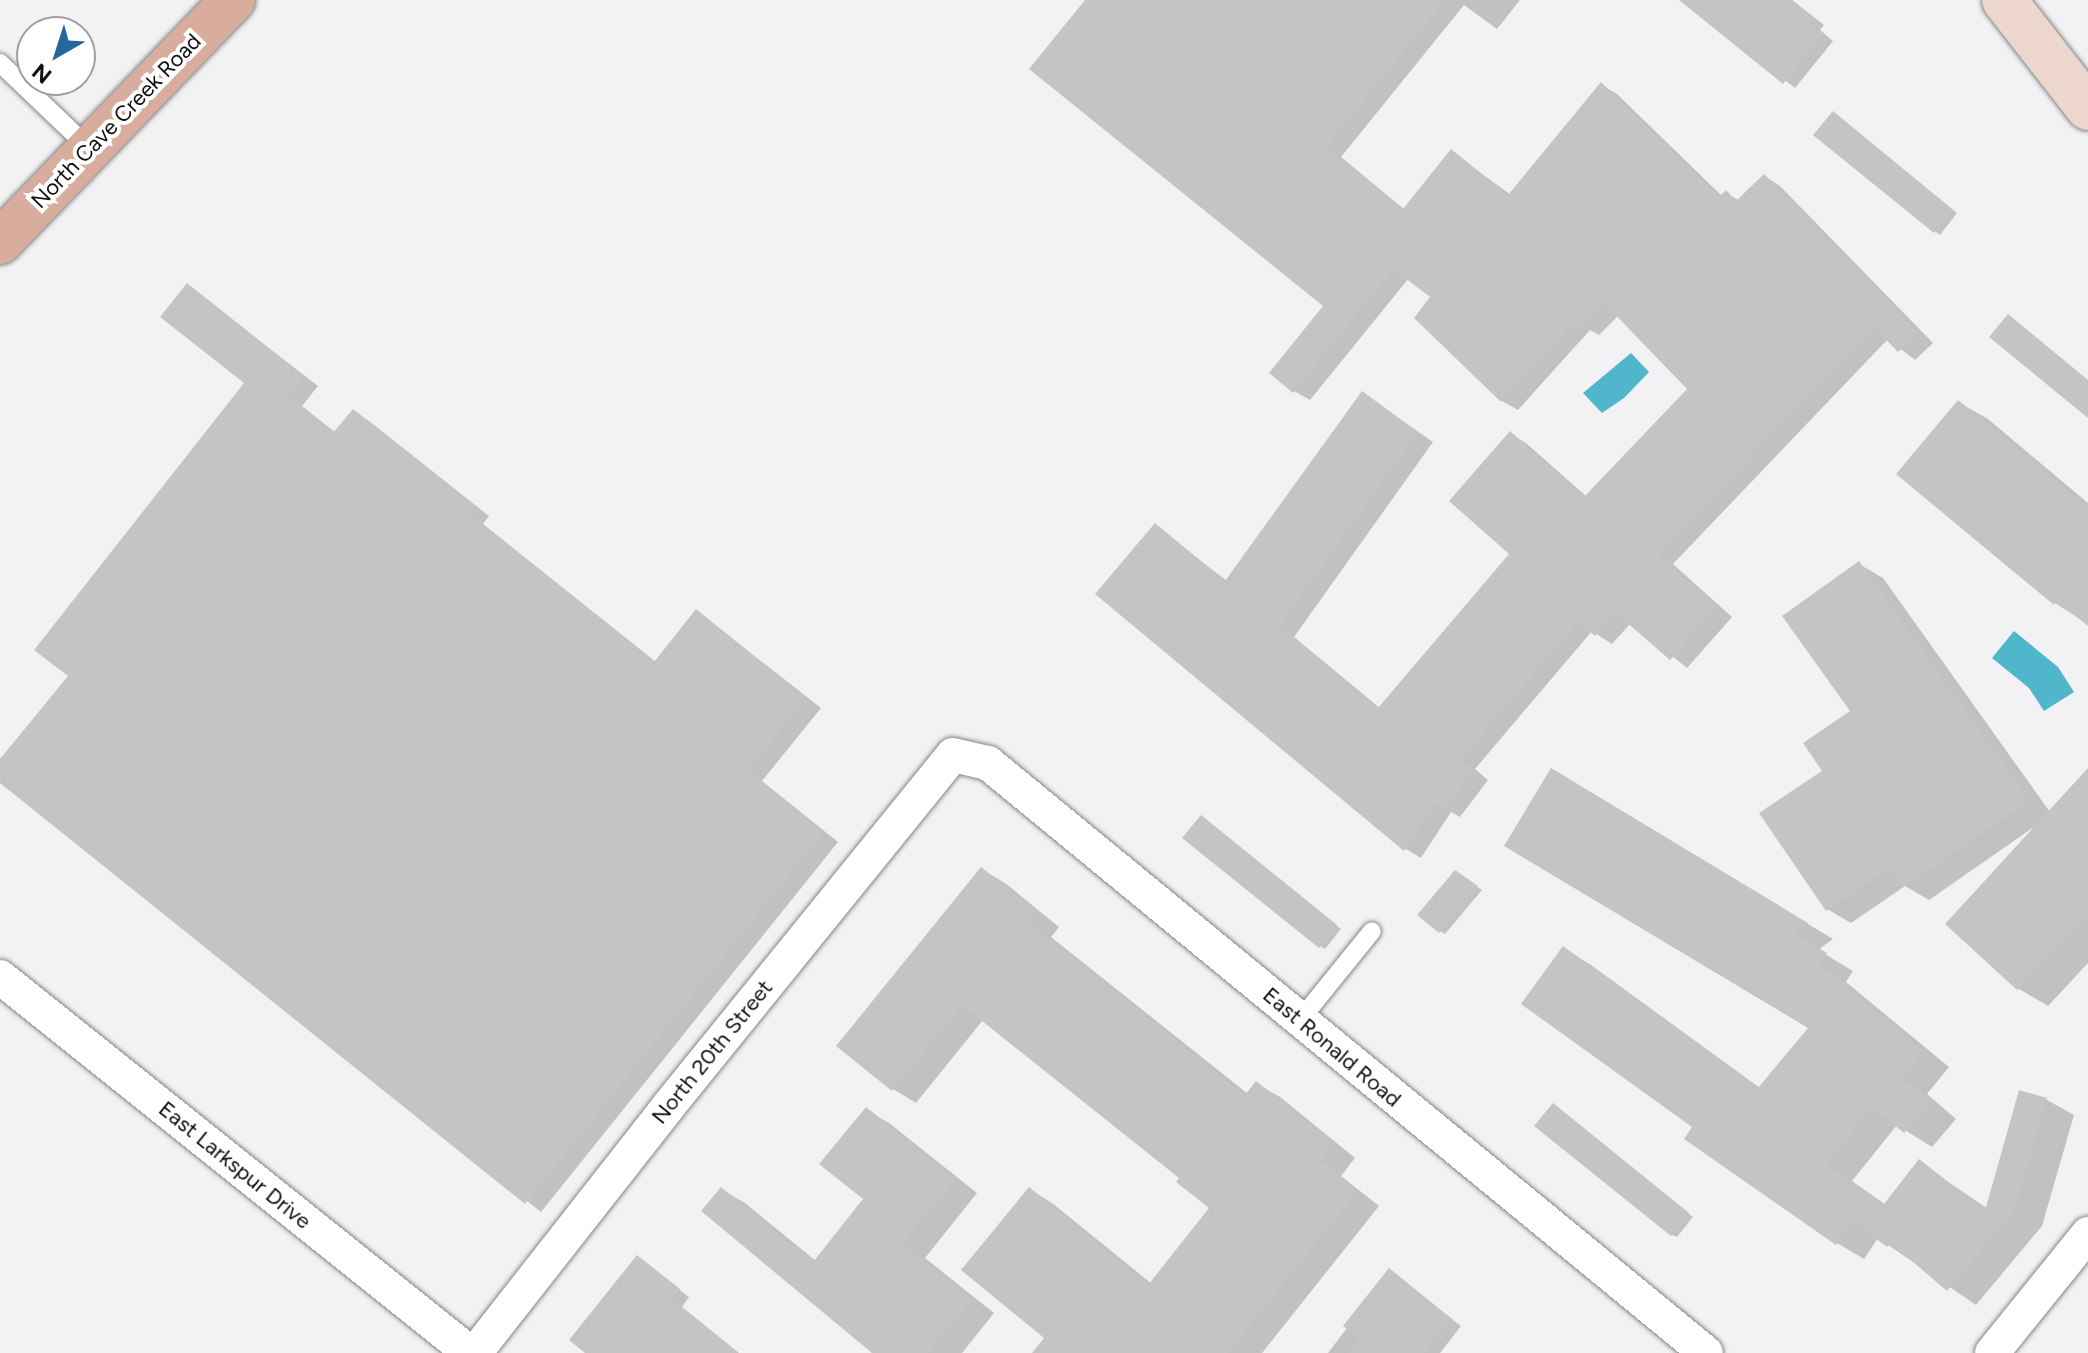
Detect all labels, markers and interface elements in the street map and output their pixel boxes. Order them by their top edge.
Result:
north arrow [16,16,96,96]
street label: North Cave Creek Road [26,28,206,214]
street label: North 20th Street [646,975,778,1129]
street label: East Ronald Road [1258,982,1406,1112]
street label: East Larkspur Drive [154,1095,316,1235]

